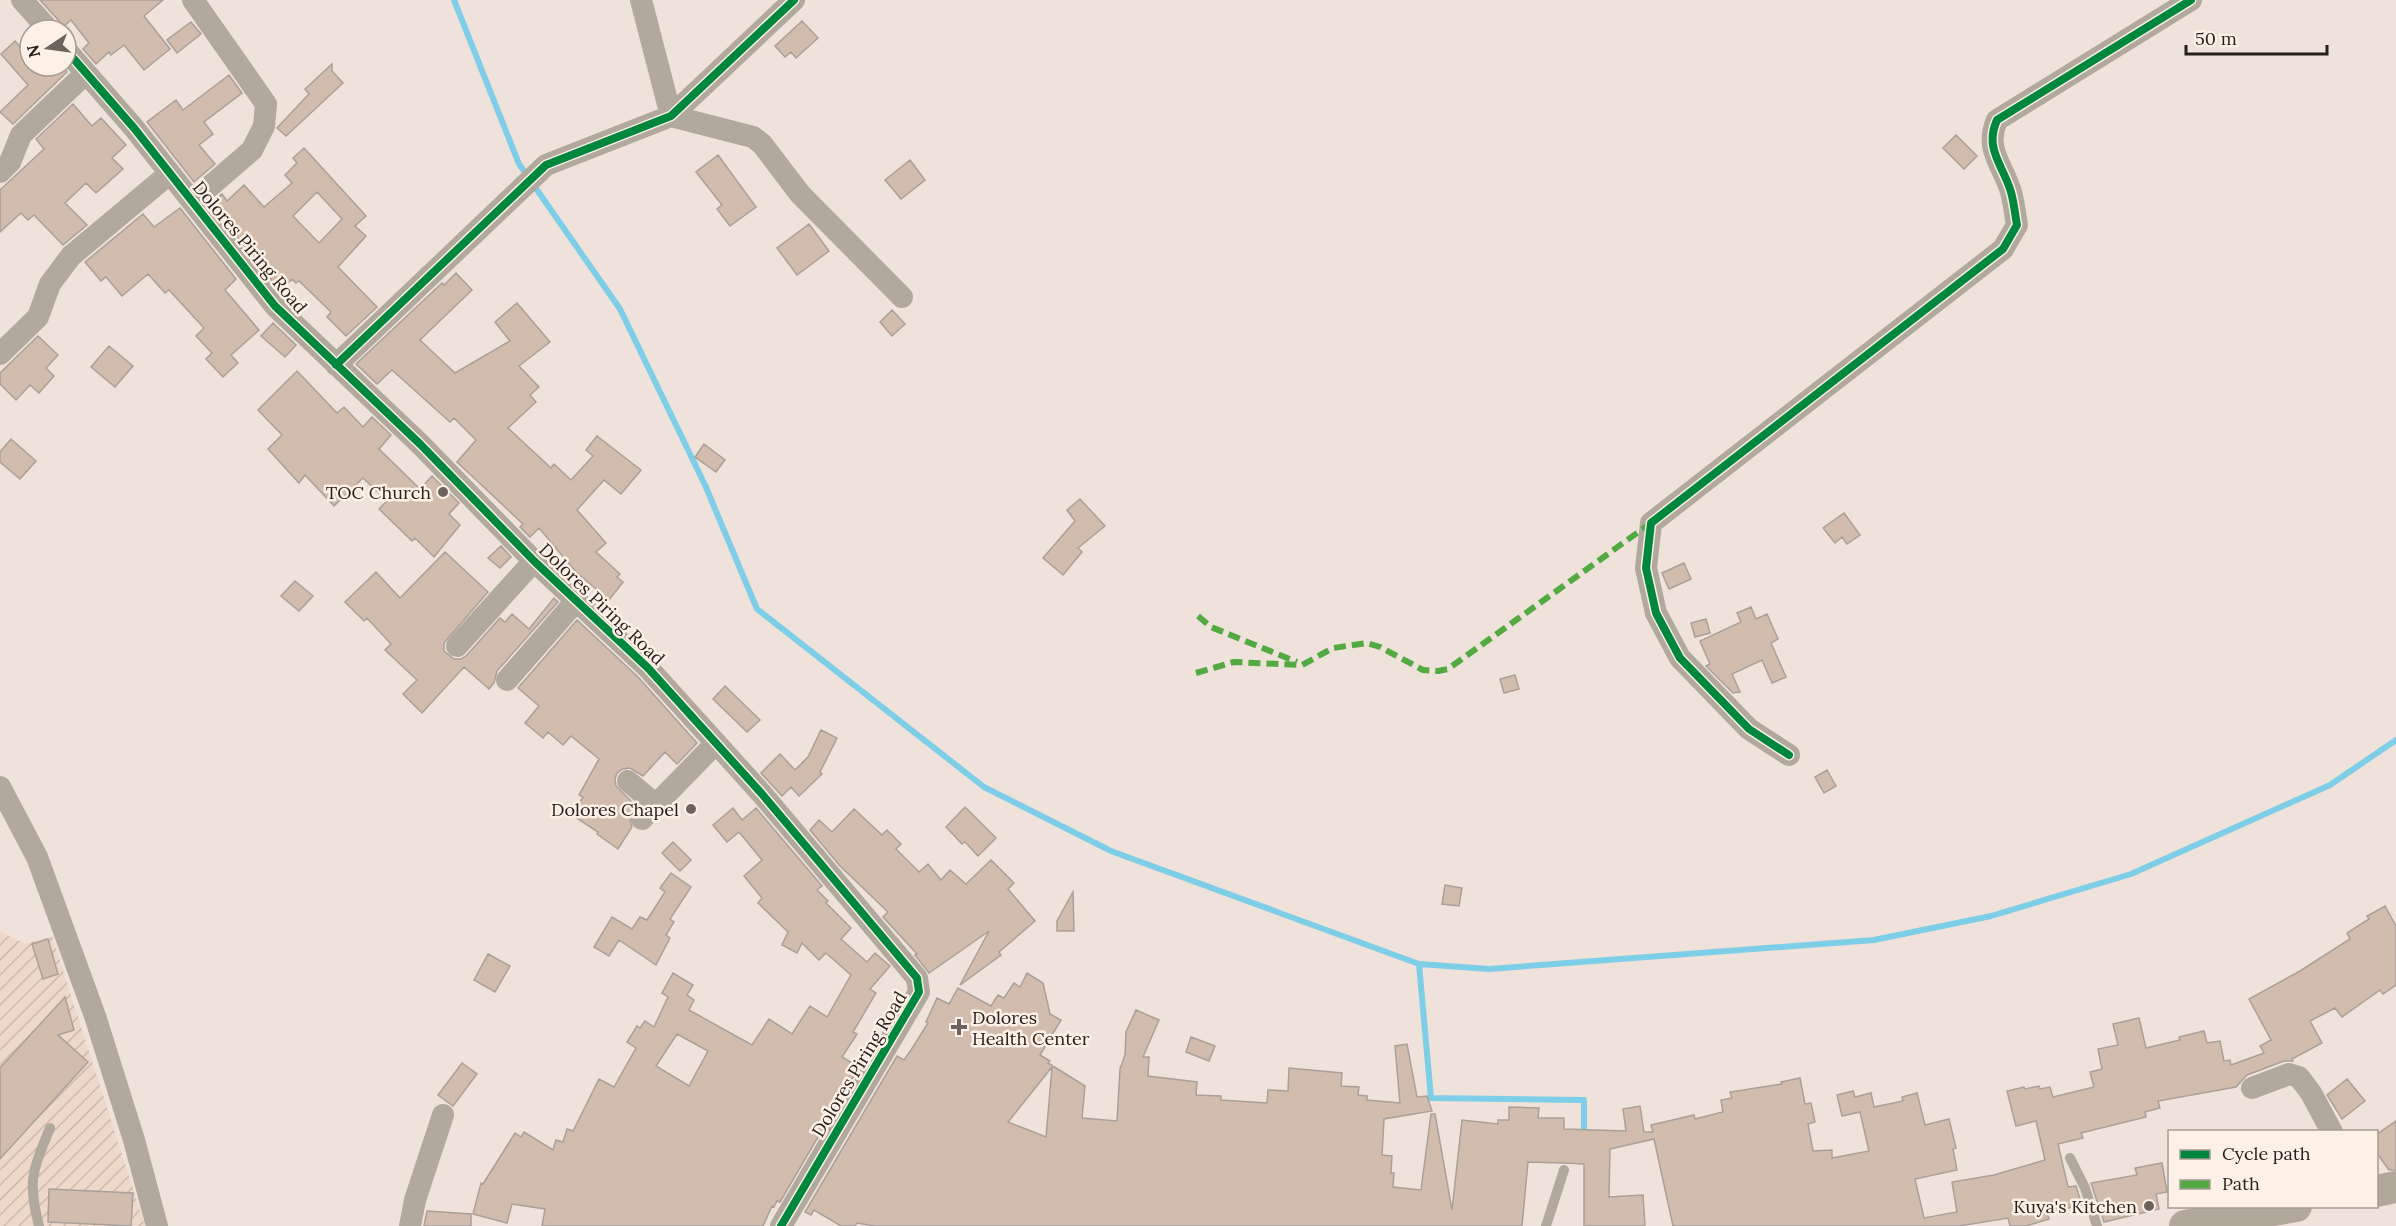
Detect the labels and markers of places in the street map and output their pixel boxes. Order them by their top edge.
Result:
place label: TOC Church [326,481,431,504]
marker: TOC Church [436,485,450,499]
place label: Dolores Chapel [551,798,679,821]
marker: Dolores Chapel [684,802,698,816]
place label: Dolores Health Center [972,1006,1090,1050]
marker: Dolores Health Center [950,1018,968,1036]
place label: Kuya's Kitchen [2013,1195,2137,1218]
marker: Kuya's Kitchen [2142,1199,2156,1213]

